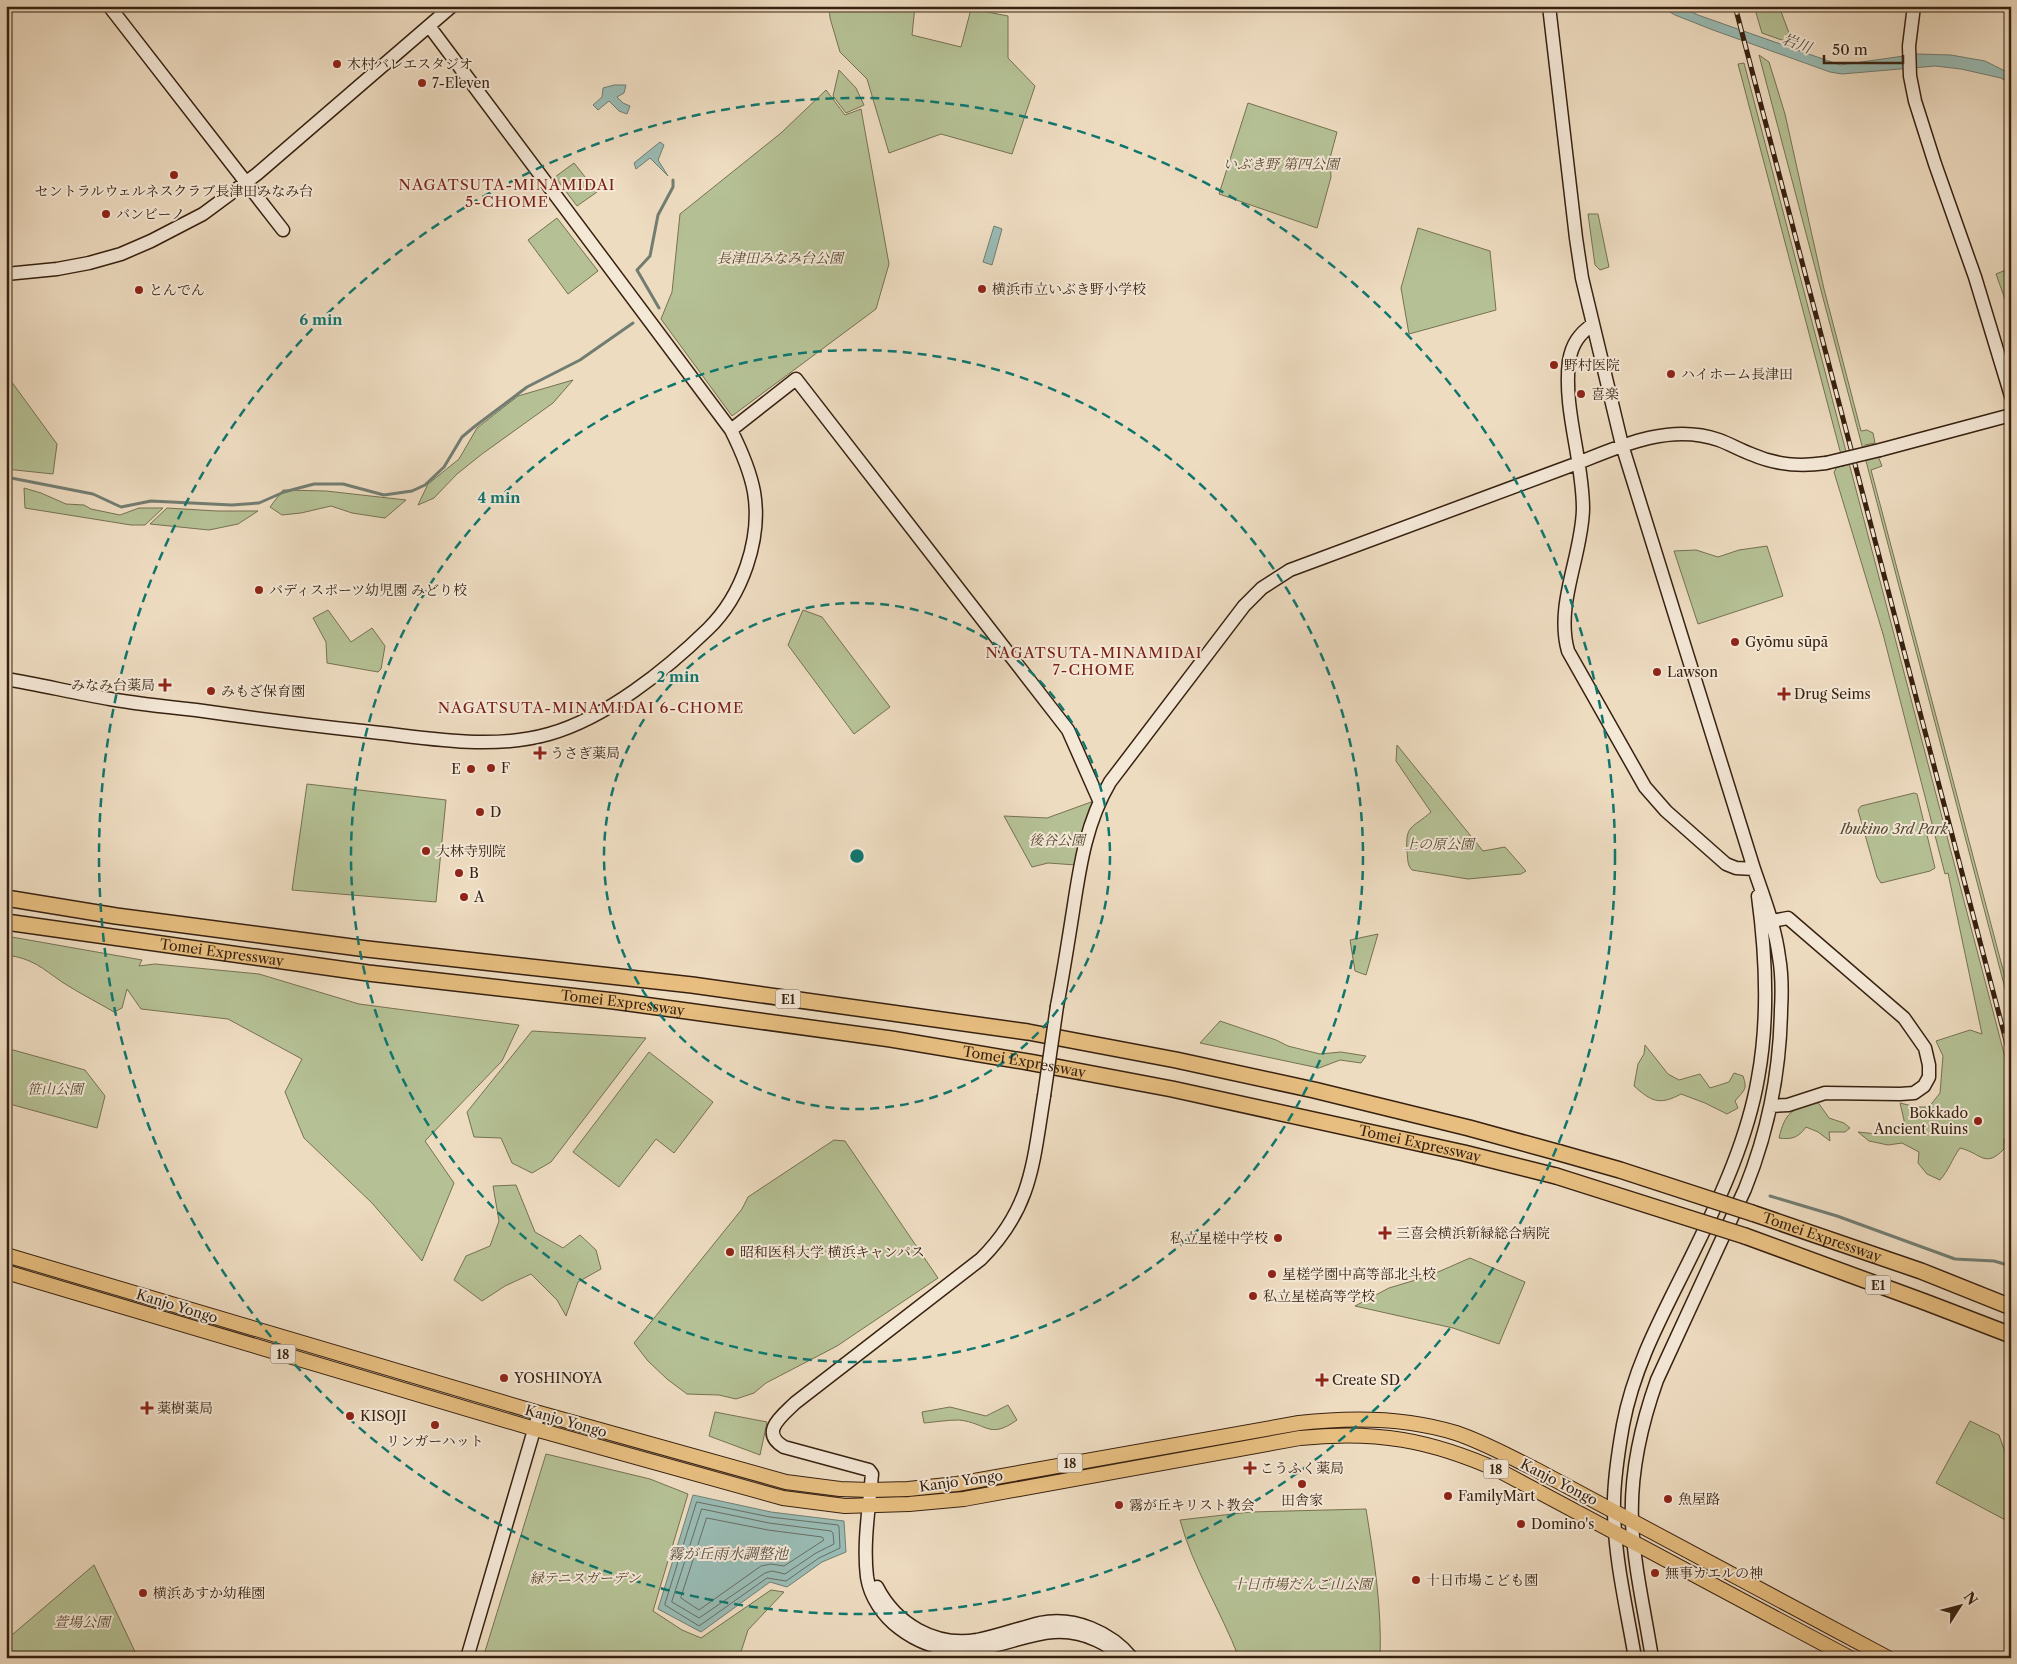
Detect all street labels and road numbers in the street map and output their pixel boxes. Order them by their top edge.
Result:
street label: Tomei Expressway [159,935,285,970]
street label: Tomei Expressway [560,986,686,1020]
road number: E1 [776,990,800,1009]
street label: Tomei Expressway [961,1042,1088,1082]
street label: Tomei Expressway [1357,1121,1483,1166]
street label: Tomei Expressway [1760,1208,1884,1266]
road number: E1 [1866,1276,1890,1294]
street label: Kanjo Yongo [134,1285,220,1327]
road number: 18 [270,1345,296,1364]
street label: Kanjo Yongo [523,1401,609,1441]
road number: 18 [1058,1454,1082,1472]
street label: Kanjo Yongo [1517,1455,1601,1509]
road number: 18 [1484,1460,1508,1478]
street label: Kanjo Yongo [918,1466,1004,1496]

